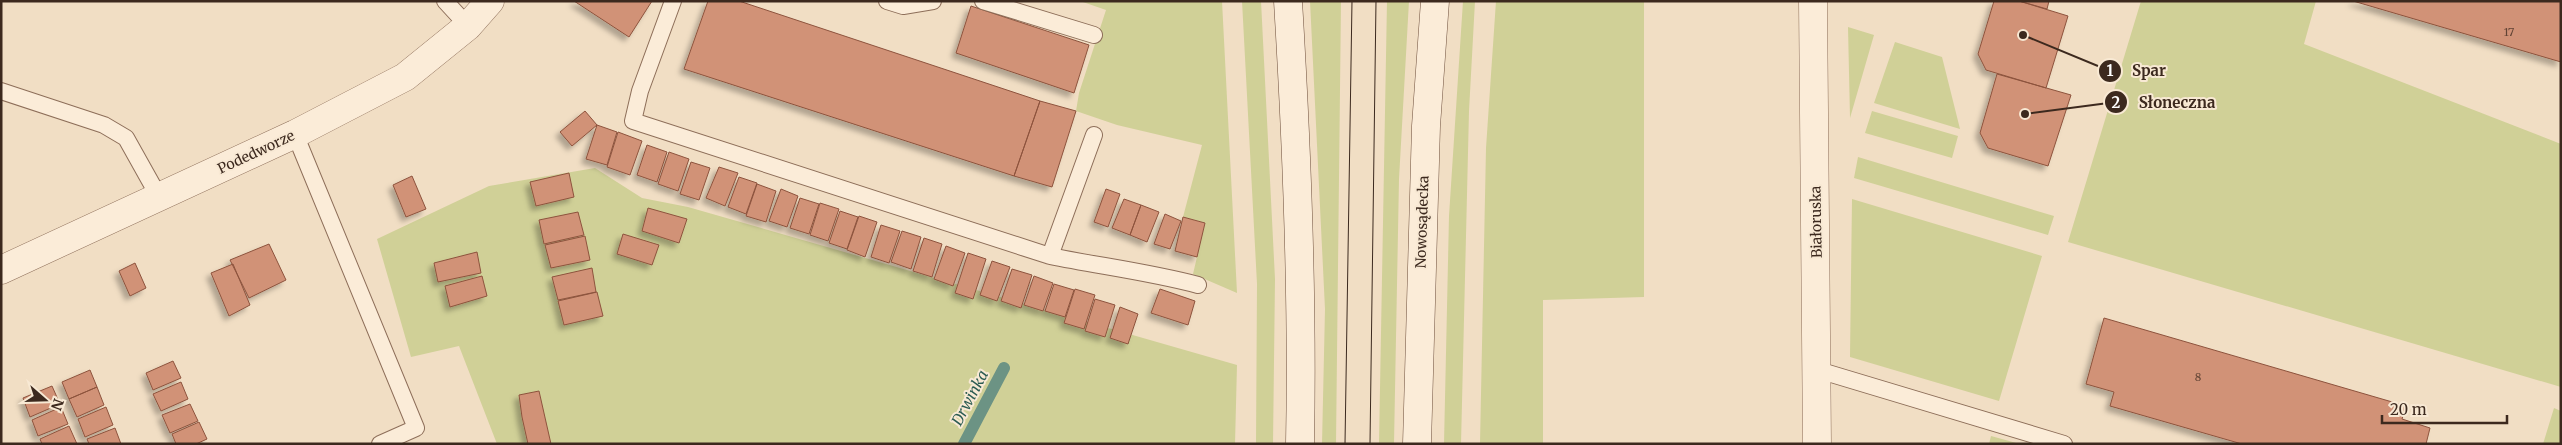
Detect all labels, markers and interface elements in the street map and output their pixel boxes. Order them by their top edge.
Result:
house number: 17 [2504,25,2514,39]
callout: Spar [2097,56,2176,86]
text: 1 [2107,61,2114,80]
text: Spar [2132,61,2166,80]
callout: Słoneczna [2104,87,2225,117]
text: 2 [2112,93,2121,112]
text: Słoneczna [2139,93,2216,112]
street label: Podedworze [215,126,297,178]
street label: Nowosądecka [1411,175,1433,269]
street label: Białoruska [1806,185,1826,258]
water label: Drwinka [947,367,992,429]
house number: 8 [2195,370,2202,384]
north arrow [20,375,70,425]
scale bar [2382,392,2507,424]
text: N [47,396,68,413]
text: 20 m [2390,400,2427,419]

